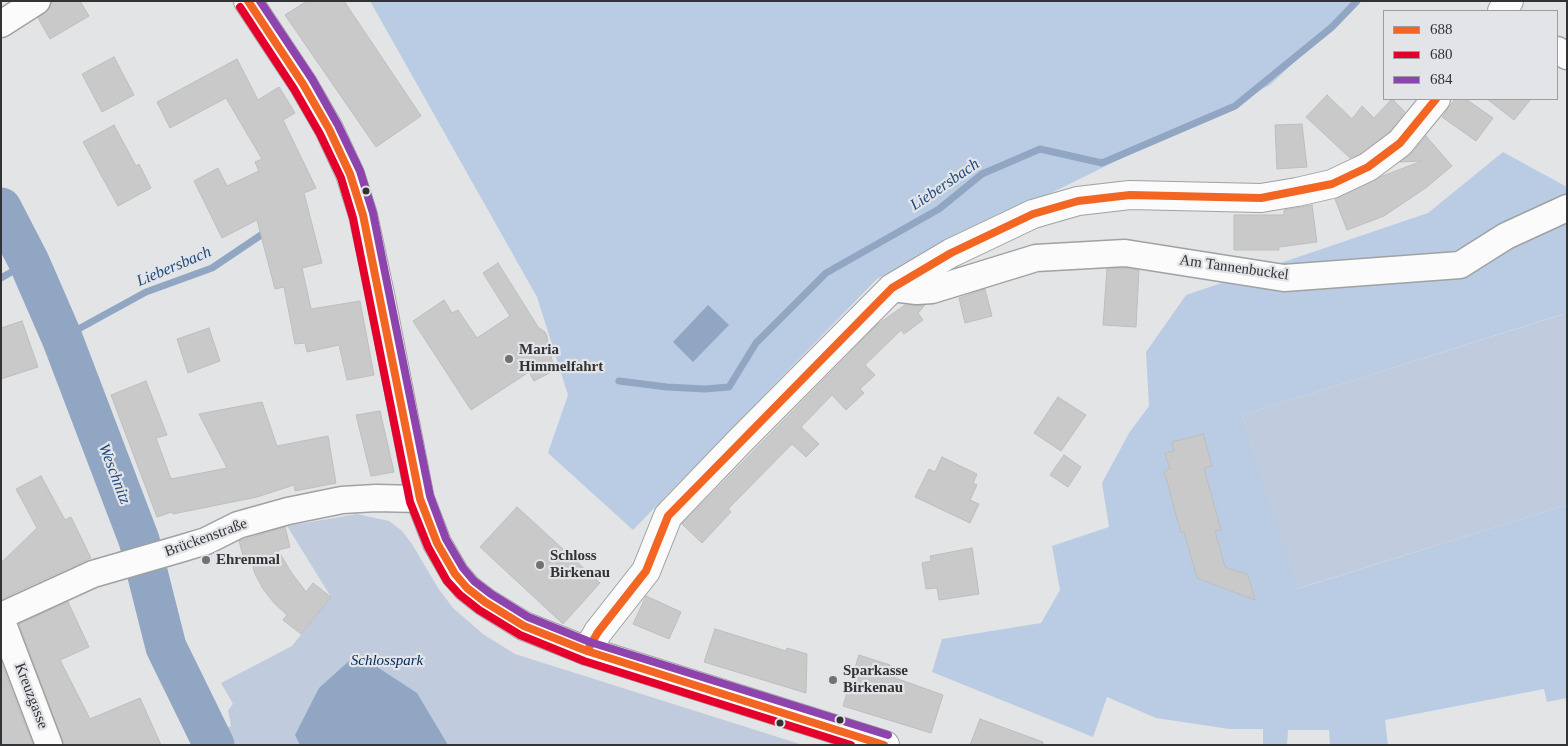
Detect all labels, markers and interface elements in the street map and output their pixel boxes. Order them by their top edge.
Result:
legend [1383,10,1558,100]
text: 688 [1430,21,1453,37]
text: 680 [1430,46,1453,62]
text: 684 [1430,71,1453,87]
water label: Liebersbach [907,155,983,215]
unlabelled marker [361,186,371,196]
water label: Liebersbach [134,243,214,291]
street label: Am Tannenbuckel [1178,251,1290,285]
place label: Maria Himmelfahrt [519,341,603,376]
marker: Maria Himmelfahrt [503,353,515,365]
water label: Weschnitz [94,441,134,507]
street label: Brückenstraße [162,515,250,561]
place label: Schloss Birkenau [550,547,610,582]
place label: Ehrenmal [216,551,280,569]
marker: Ehrenmal [200,554,212,566]
marker: Schloss Birkenau [534,559,546,571]
park label: Schlosspark [351,652,423,670]
street label: Kreuzgasse [10,661,52,731]
place label: Sparkasse Birkenau [843,662,908,697]
marker: Sparkasse Birkenau [827,674,839,686]
unlabelled marker [835,715,845,725]
unlabelled marker [775,718,785,728]

